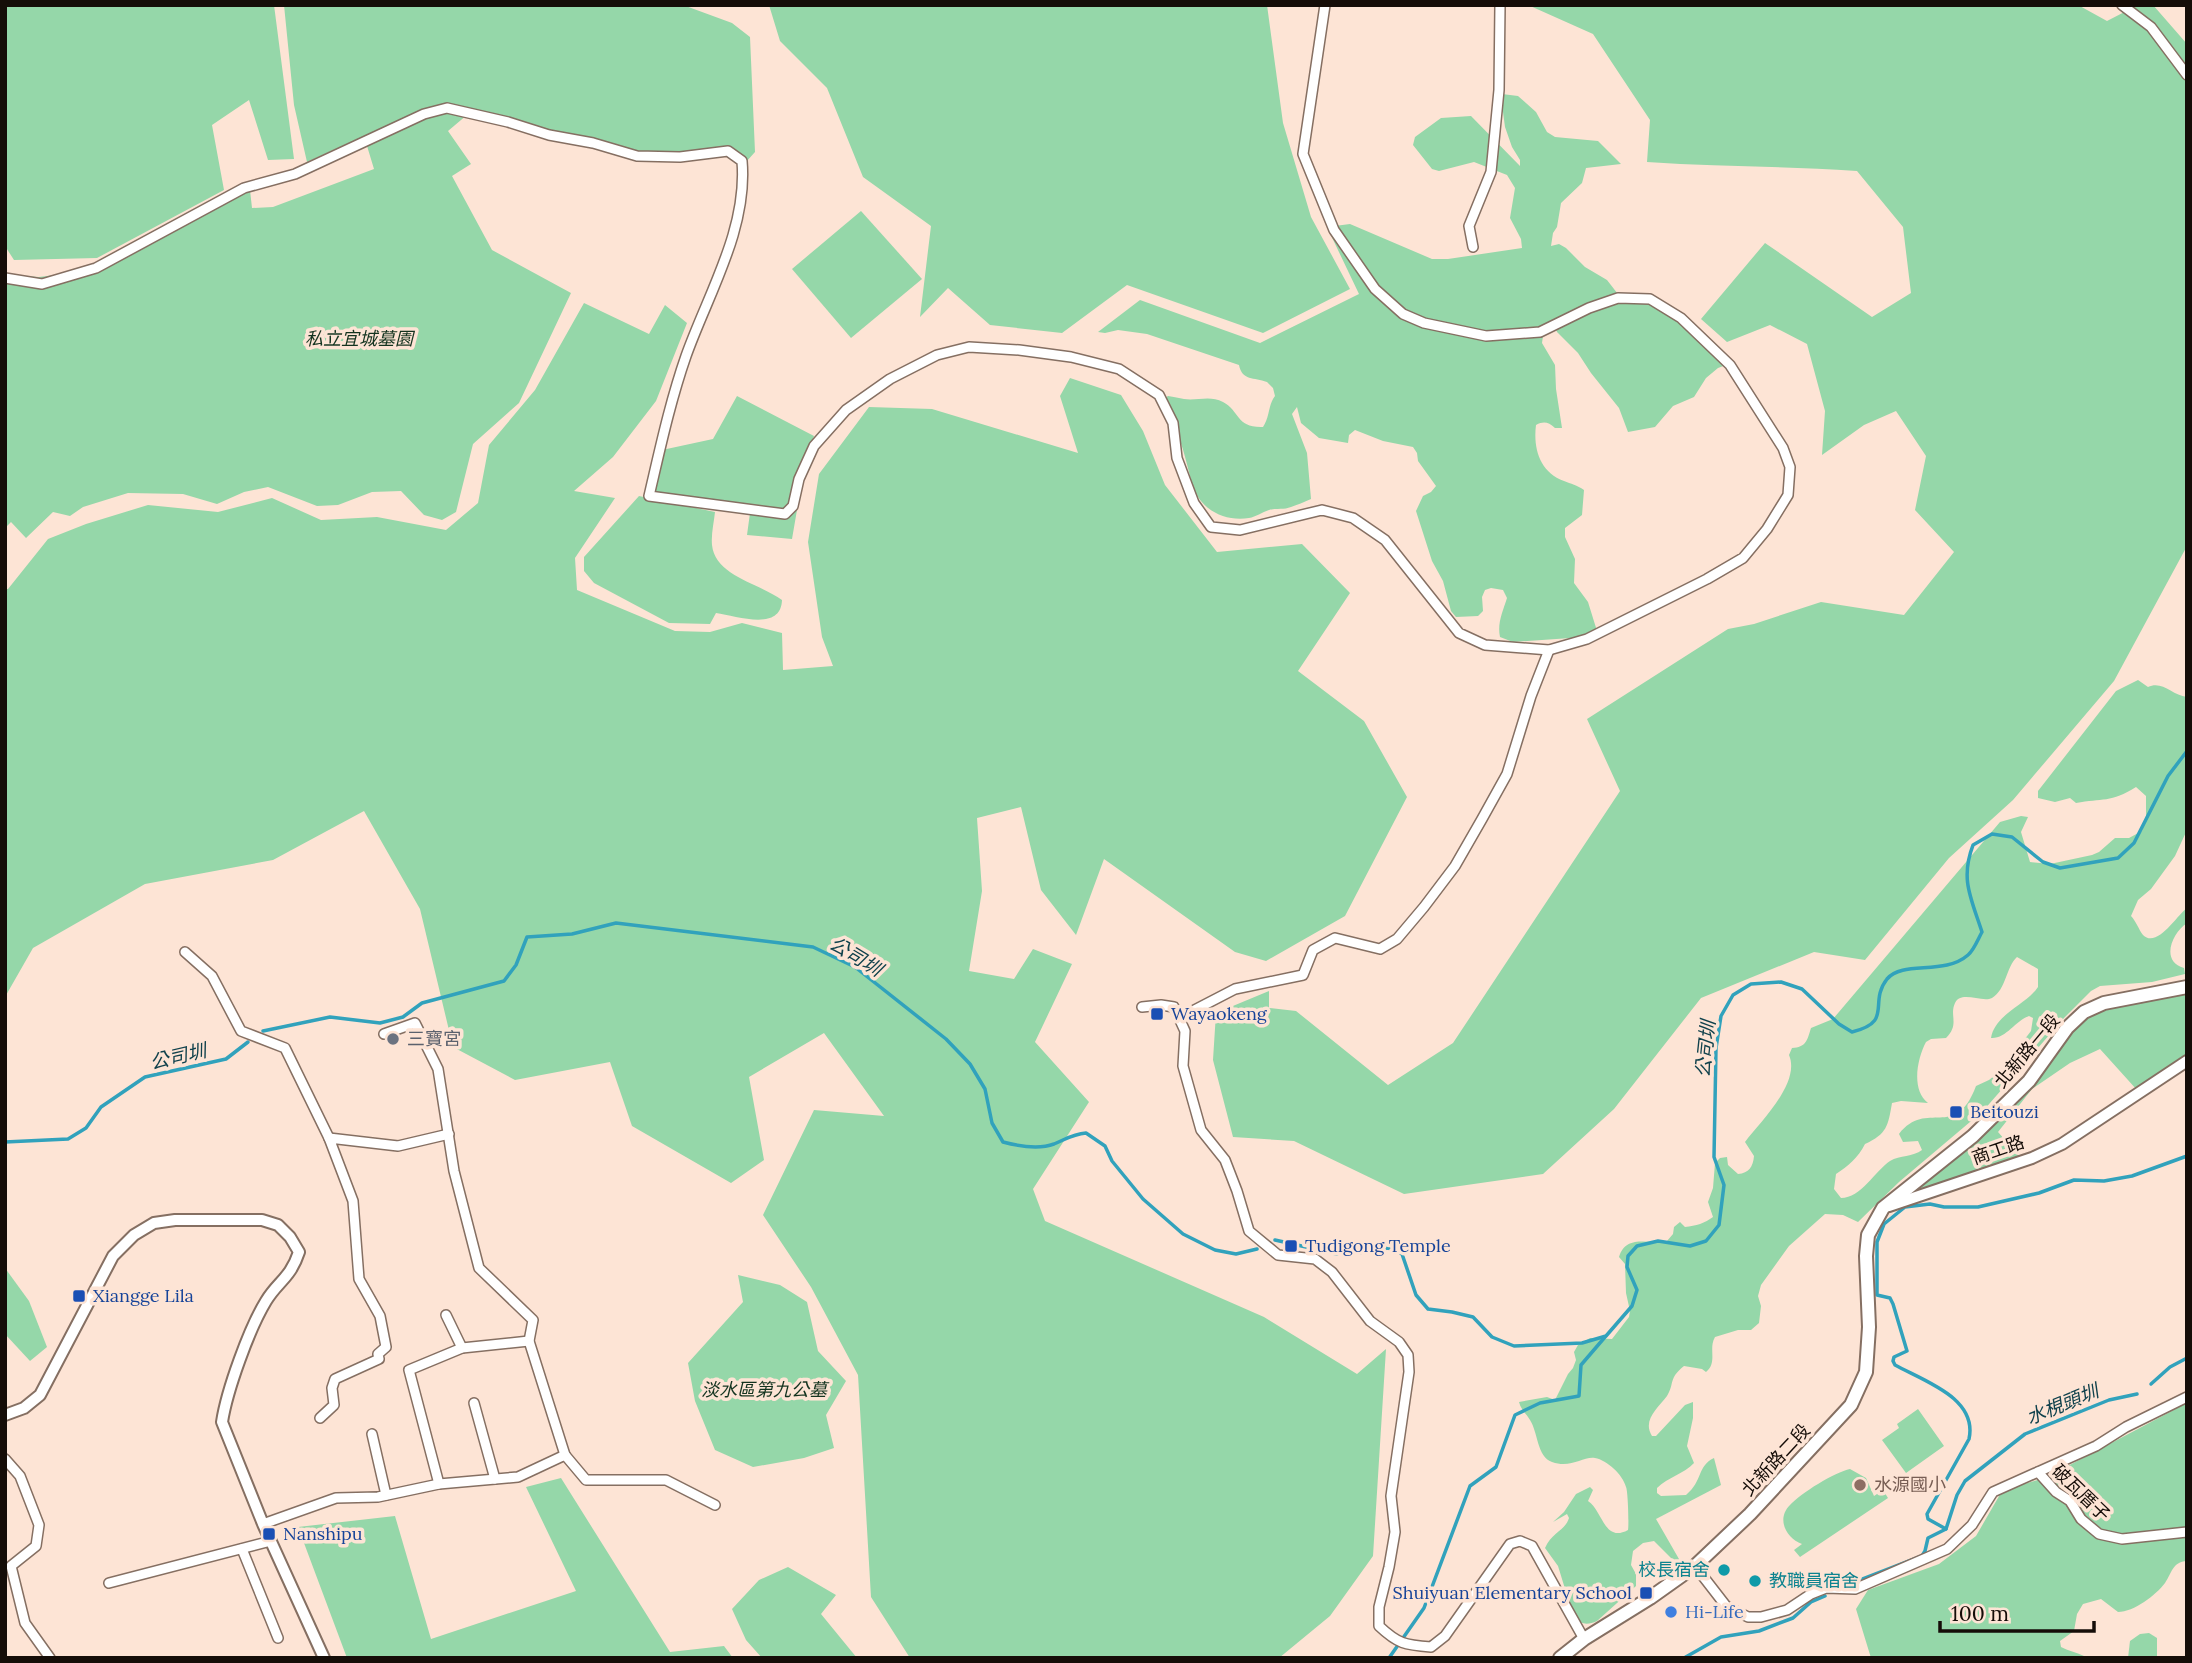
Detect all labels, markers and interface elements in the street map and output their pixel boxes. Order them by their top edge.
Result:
park label: 私立宜城墓園 [305,327,416,350]
water label: 公司圳 [825,931,889,983]
place label: Wayaokeng [1171,1002,1268,1025]
marker: Wayaokeng [1149,1006,1165,1022]
street label: 北新路一段 [1989,1009,2064,1093]
water label: 公司圳 [1690,1016,1720,1079]
place label: 三寶宮 [407,1027,461,1050]
marker: 三寶宮 [385,1031,401,1047]
water label: 公司圳 [148,1037,211,1074]
place label: Beitouzi [1970,1100,2039,1123]
marker: Beitouzi [1948,1104,1964,1120]
street label: 商工路 [1969,1130,2027,1169]
place label: Tudigong Temple [1305,1234,1451,1257]
marker: Tudigong Temple [1283,1238,1299,1254]
place label: Xiangge Lila [93,1284,194,1307]
marker: Xiangge Lila [71,1288,87,1304]
park label: 淡水區第九公墓 [701,1378,830,1401]
water label: 水梘頭圳 [2022,1378,2105,1429]
street label: 北新路二段 [1737,1419,1815,1500]
street label: 破瓦厝子 [2047,1459,2115,1526]
place label: 水源國小 [1874,1473,1946,1496]
marker: 水源國小 [1852,1477,1868,1493]
place label: Nanshipu [283,1522,363,1545]
marker: Nanshipu [261,1526,277,1542]
place label: 校長宿舍 [1638,1558,1710,1581]
marker: 校長宿舍 [1716,1562,1732,1578]
place label: 教職員宿舍 [1769,1569,1859,1592]
marker: 教職員宿舍 [1747,1573,1763,1589]
place label: Shuiyuan Elementary School [1393,1581,1632,1604]
marker: Shuiyuan Elementary School [1638,1585,1654,1601]
scale bar [1940,1590,2094,1634]
place label: Hi-Life [1685,1600,1744,1623]
text: 100 m [1951,1600,2009,1627]
marker: Hi-Life [1663,1604,1679,1620]

